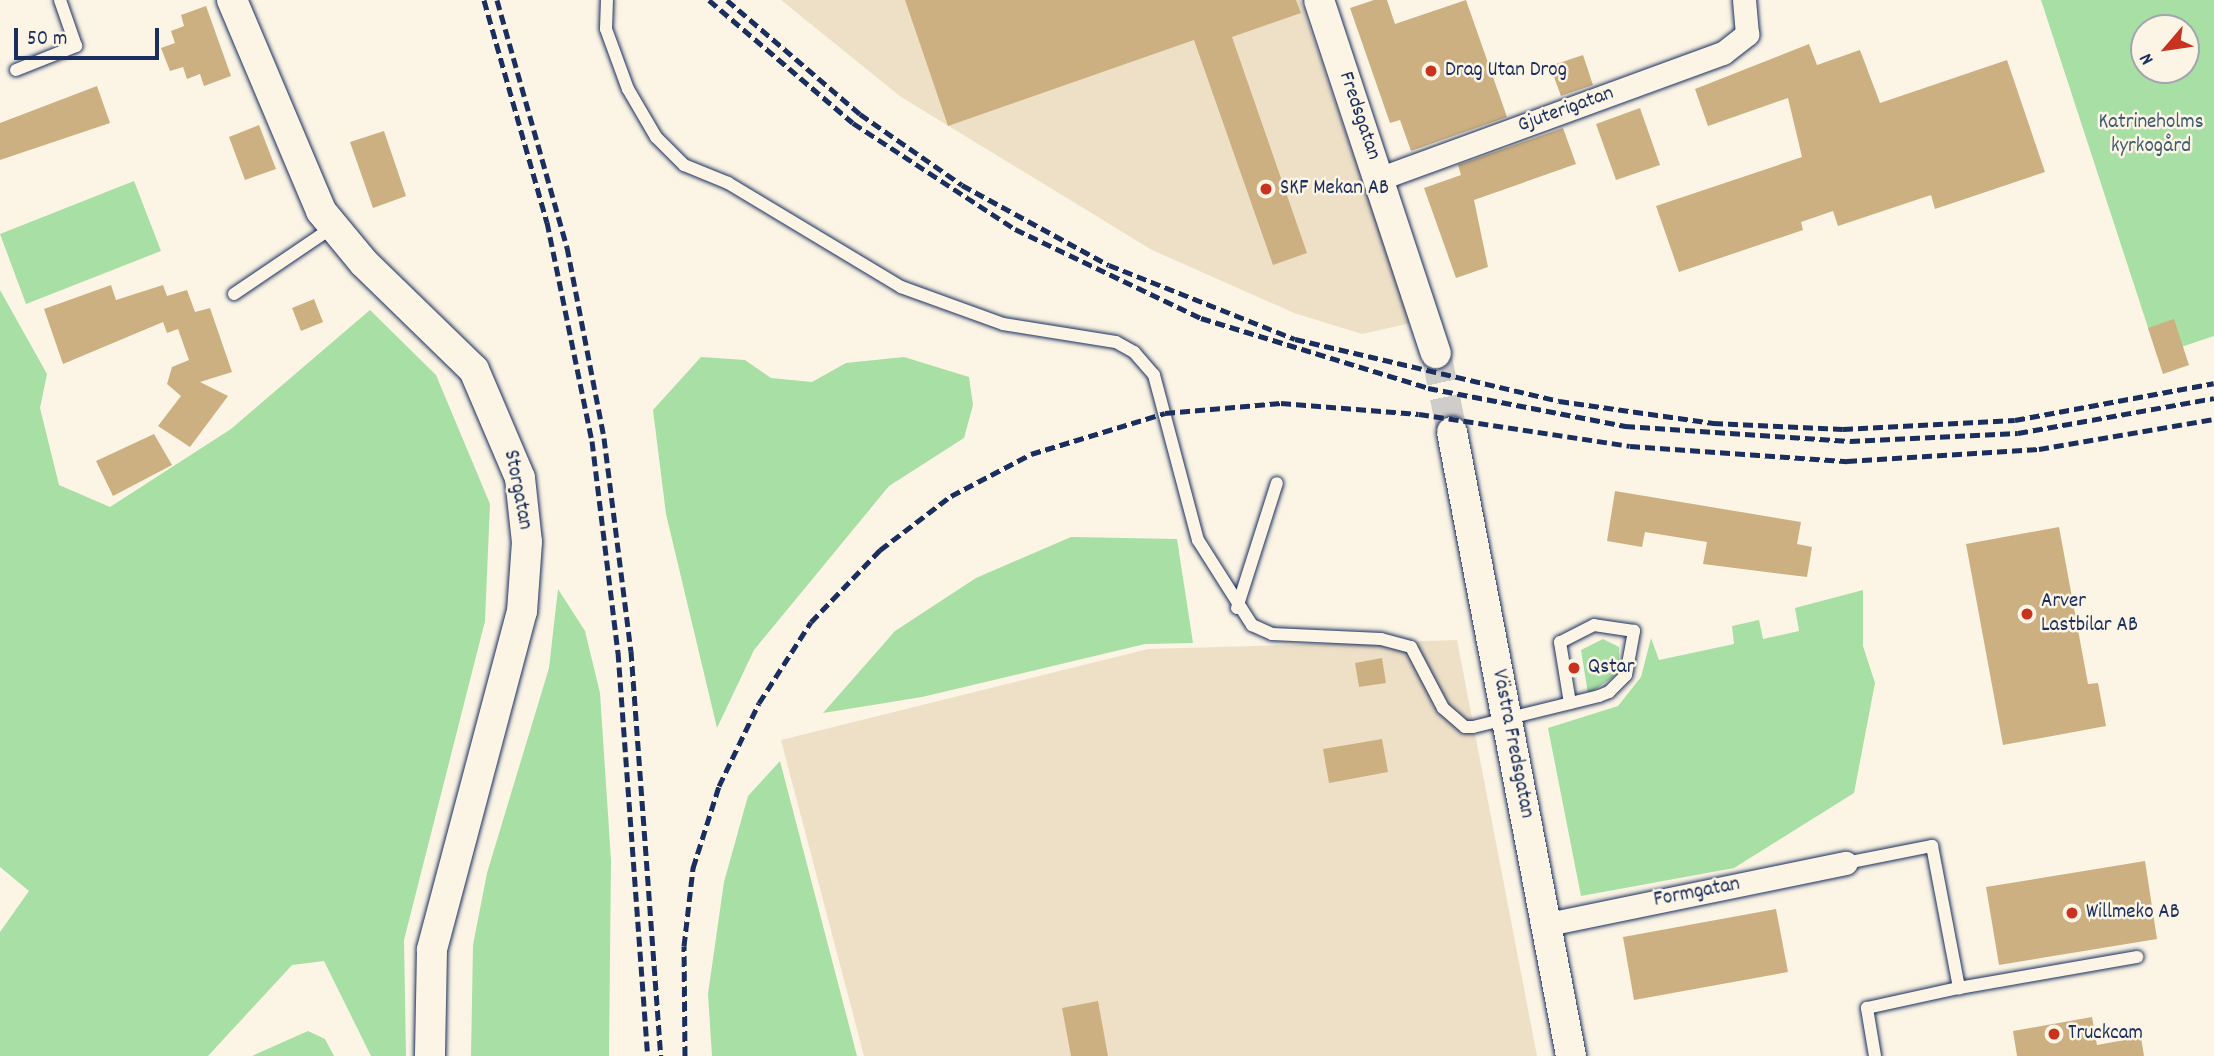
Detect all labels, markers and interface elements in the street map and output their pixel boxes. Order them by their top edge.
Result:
scale bar [18,14,163,58]
north arrow [2130,14,2200,84]
text: 50 m [27,25,67,55]
text: N [2134,48,2162,69]
place label: Drag Utan Drog [1445,58,1567,84]
marker: Drag Utan Drog [1423,63,1439,79]
street label: Fredsgatan [1332,69,1386,163]
street label: Gjuterigatan [1515,81,1617,139]
park label: Katrineholms kyrkogård [2098,110,2204,160]
place label: SKF Mekan AB [1280,176,1389,202]
marker: SKF Mekan AB [1258,181,1274,197]
street label: Storgatan [497,448,537,532]
place label: Arver Lastbilar AB [2041,589,2138,639]
marker: Arver Lastbilar AB [2019,606,2035,622]
place label: Qstar [1588,655,1634,681]
marker: Qstar [1566,660,1582,676]
street label: Västra Fredsgatan [1485,667,1539,821]
street label: Formgatan [1652,872,1742,914]
place label: Willmeko AB [2086,900,2180,926]
marker: Willmeko AB [2064,905,2080,921]
place label: Truckcam [2068,1021,2143,1047]
marker: Truckcam [2046,1026,2062,1042]

